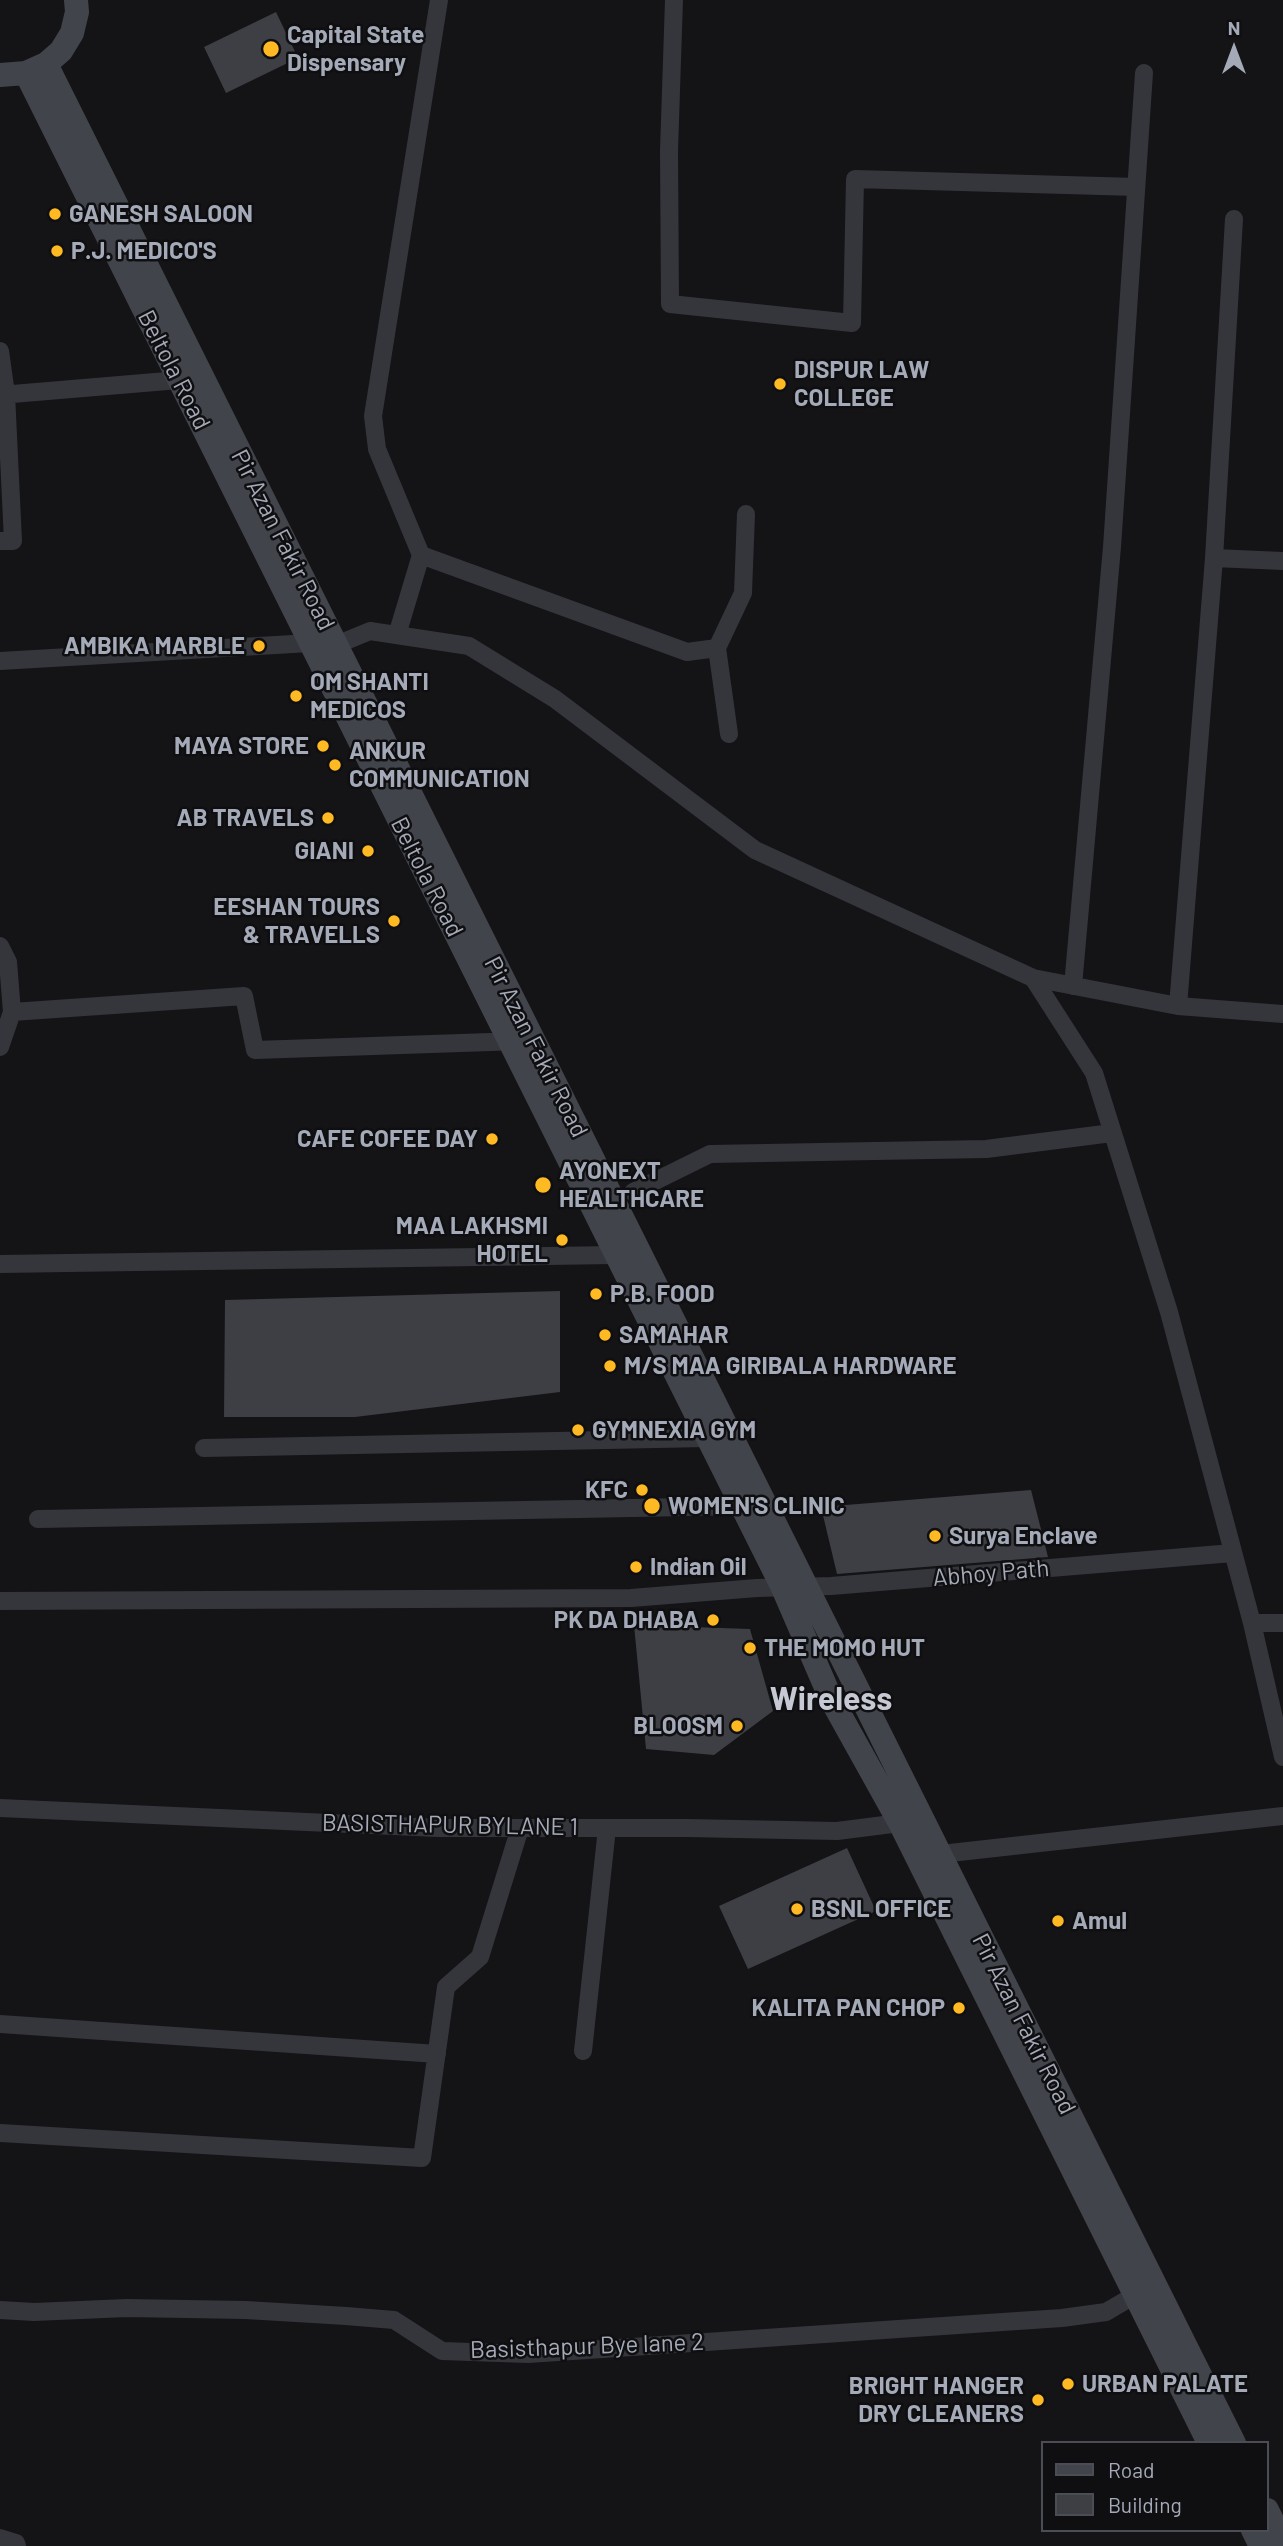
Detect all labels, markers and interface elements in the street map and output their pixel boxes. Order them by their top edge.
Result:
north arrow [1199,14,1269,84]
text: N [1228,16,1240,39]
place label: Capital State Dispensary [287,21,424,77]
marker: Capital State Dispensary [261,39,281,59]
place label: GANESH SALOON [69,200,253,228]
marker: GANESH SALOON [47,206,63,222]
place label: P.J. MEDICO'S [71,237,217,265]
marker: P.J. MEDICO'S [49,243,65,259]
street label: Beltola Road [132,305,216,435]
place label: DISPUR LAW COLLEGE [794,356,929,412]
marker: DISPUR LAW COLLEGE [772,376,788,392]
street label: Pir Azan Fakir Road [225,445,341,635]
place label: AMBIKA MARBLE [64,632,245,660]
marker: AMBIKA MARBLE [251,638,267,654]
place label: OM SHANTI MEDICOS [310,668,429,724]
marker: OM SHANTI MEDICOS [288,688,304,704]
place label: MAYA STORE [174,732,309,760]
place label: ANKUR COMMUNICATION [349,737,530,793]
marker: MAYA STORE [315,738,331,754]
marker: ANKUR COMMUNICATION [327,757,343,773]
place label: AB TRAVELS [177,804,314,832]
marker: AB TRAVELS [320,810,336,826]
street label: Beltola Road [385,812,469,942]
place label: GIANI [295,837,354,865]
marker: GIANI [360,843,376,859]
place label: EESHAN TOURS & TRAVELLS [213,893,380,949]
marker: EESHAN TOURS & TRAVELLS [386,913,402,929]
street label: Pir Azan Fakir Road [478,952,594,1142]
place label: CAFE COFEE DAY [297,1125,478,1153]
marker: CAFE COFEE DAY [484,1131,500,1147]
place label: AYONEXT HEALTHCARE [559,1157,704,1213]
marker: AYONEXT HEALTHCARE [533,1175,553,1195]
place label: MAA LAKHSMI HOTEL [396,1212,548,1268]
marker: MAA LAKHSMI HOTEL [554,1232,570,1248]
place label: P.B. FOOD [610,1280,715,1308]
marker: P.B. FOOD [588,1286,604,1302]
place label: SAMAHAR [619,1321,729,1349]
marker: SAMAHAR [597,1327,613,1343]
place label: M/S MAA GIRIBALA HARDWARE [624,1352,957,1380]
marker: M/S MAA GIRIBALA HARDWARE [602,1358,618,1374]
place label: GYMNEXIA GYM [592,1416,756,1444]
marker: GYMNEXIA GYM [570,1422,586,1438]
place label: KFC [585,1476,628,1504]
marker: KFC [634,1482,650,1498]
place label: WOMEN'S CLINIC [668,1492,845,1520]
marker: WOMEN'S CLINIC [642,1496,662,1516]
place label: Surya Enclave [949,1522,1098,1550]
marker: Surya Enclave [927,1528,943,1544]
place label: Indian Oil [650,1553,747,1581]
street label: Abhoy Path [932,1554,1050,1592]
marker: Indian Oil [628,1559,644,1575]
place label: PK DA DHABA [554,1606,699,1634]
marker: PK DA DHABA [705,1612,721,1628]
place label: THE MOMO HUT [764,1634,925,1662]
marker: THE MOMO HUT [742,1640,758,1656]
district label: Wireless [770,1680,892,1718]
place label: BLOOSM [633,1712,723,1740]
marker: BLOOSM [729,1718,745,1734]
street label: BASISTHAPUR BYLANE 1 [322,1808,578,1842]
place label: BSNL OFFICE [811,1895,951,1923]
marker: BSNL OFFICE [789,1901,805,1917]
place label: Amul [1072,1907,1127,1935]
marker: Amul [1050,1913,1066,1929]
street label: Pir Azan Fakir Road [966,1929,1082,2119]
place label: KALITA PAN CHOP [751,1994,945,2022]
marker: KALITA PAN CHOP [951,2000,967,2016]
street label: Basisthapur Bye lane 2 [470,2328,704,2364]
place label: URBAN PALATE [1082,2370,1248,2398]
place label: BRIGHT HANGER DRY CLEANERS [849,2372,1024,2428]
marker: URBAN PALATE [1060,2376,1076,2392]
marker: BRIGHT HANGER DRY CLEANERS [1030,2392,1046,2408]
legend [1042,2441,1269,2532]
text: Road [1108,2457,1154,2482]
text: Building [1108,2492,1182,2517]

